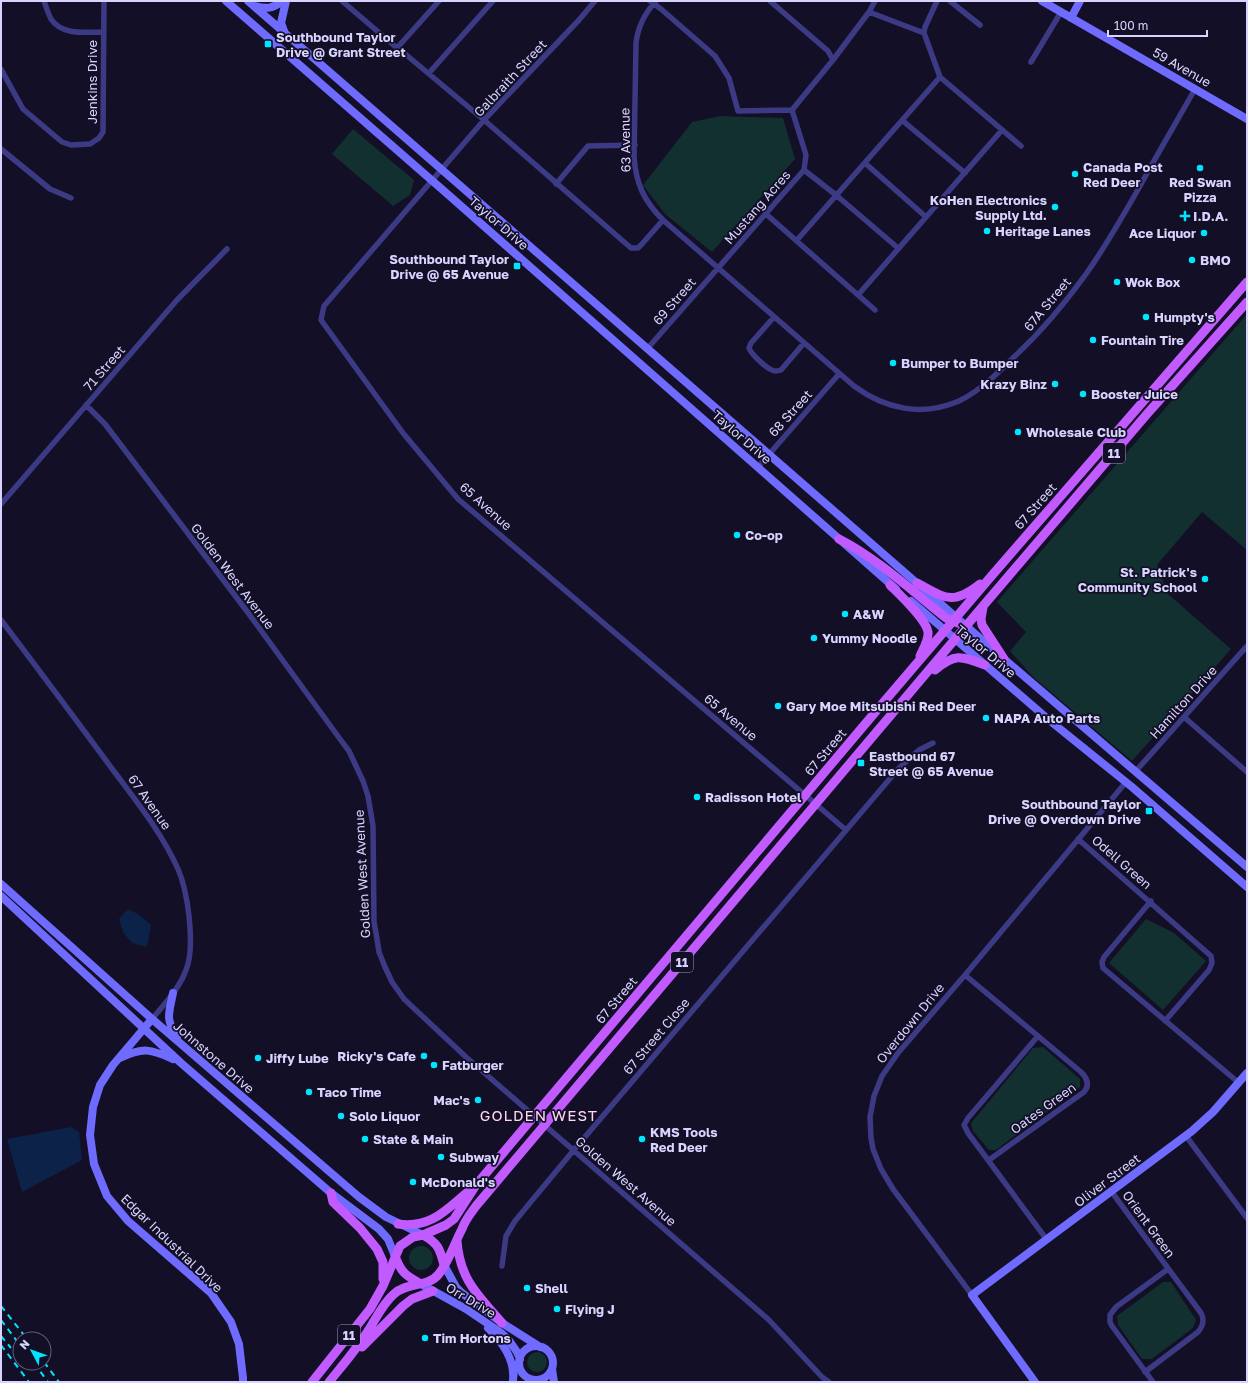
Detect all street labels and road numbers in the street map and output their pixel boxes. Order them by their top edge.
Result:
street label: Galbraith Street [470,36,550,120]
street label: Jenkins Drive [84,40,100,124]
street label: 59 Avenue [1150,44,1214,90]
street label: 63 Avenue [616,108,634,172]
street label: Mustang Acres [721,167,794,247]
street label: Taylor Drive [466,193,532,253]
street label: 69 Street [649,274,699,328]
street label: 67A Street [1020,274,1074,334]
street label: 71 Street [80,342,128,394]
street label: 68 Street [765,386,815,440]
street label: Taylor Drive [709,407,775,467]
road number: 11 [1103,443,1125,463]
street label: 65 Avenue [457,478,515,534]
street label: 67 Street [1010,479,1060,533]
street label: Golden West Avenue [188,520,278,632]
street label: Taylor Drive [953,621,1019,681]
street label: Hamilton Drive [1146,662,1220,742]
street label: 65 Avenue [701,690,761,744]
street label: 67 Street [801,725,849,779]
street label: 67 Avenue [125,771,175,833]
street label: Golden West Avenue [351,809,373,939]
street label: Odell Green [1089,832,1155,892]
road number: 11 [671,952,693,972]
street label: 67 Street [592,973,640,1027]
street label: Overdown Drive [873,980,947,1066]
street label: 67 Street Close [619,995,693,1077]
street label: Johnstone Drive [170,1018,258,1096]
street label: Oates Green [1007,1079,1079,1137]
street label: Golden West Avenue [572,1133,680,1229]
street label: Oliver Street [1071,1150,1143,1210]
street label: Orient Green [1119,1187,1179,1261]
street label: Edgar Industrial Drive [118,1190,226,1296]
street label: Orr Drive [443,1279,499,1321]
road number: 11 [338,1325,360,1345]

